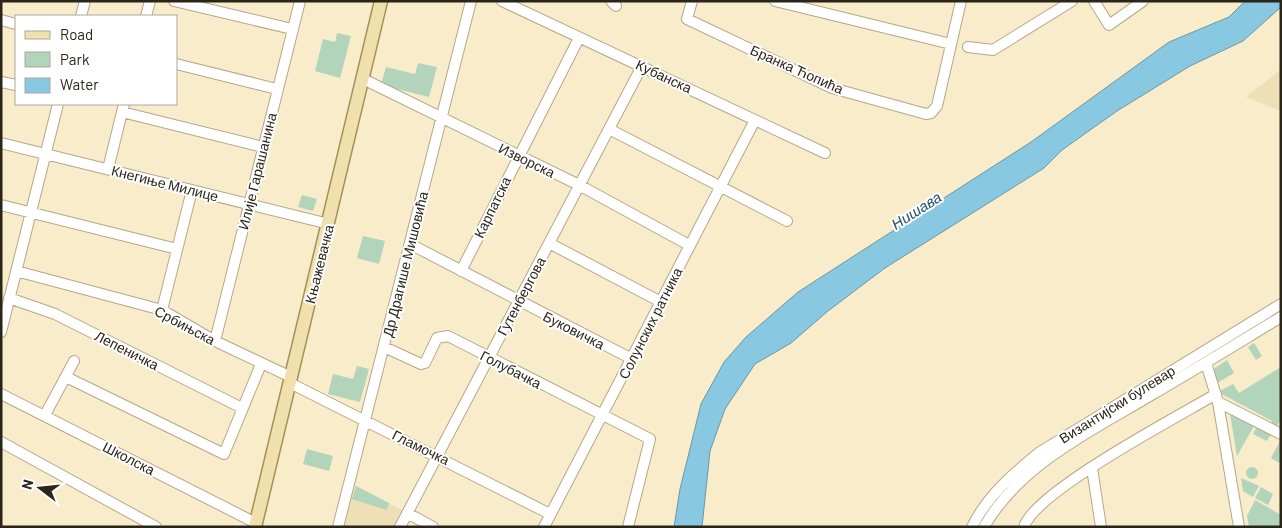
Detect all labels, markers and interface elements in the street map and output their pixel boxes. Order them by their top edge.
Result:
legend [15,15,178,105]
text: Road [60,25,93,43]
street label: Бранка Ћопића [748,41,846,97]
text: Park [60,50,90,68]
street label: Кубанска [633,56,695,96]
text: Water [60,75,99,93]
street label: Илије Гарашанина [234,111,280,231]
street label: Изворска [496,139,558,181]
street label: Кнегиње Милице [110,161,220,205]
street label: Карпатска [470,173,514,241]
water label: Нишава [888,187,944,233]
street label: Др Драгише Мишовића [379,189,431,338]
street label: Књажевачка [301,223,337,305]
street label: Гутенбергова [493,254,549,338]
street label: Солунских ратника [615,264,686,382]
street label: Србињска [152,302,218,348]
street label: Буковичка [540,307,608,353]
street label: Лепеничка [92,327,162,373]
street label: Голубачка [478,346,545,392]
street label: Византијски булевар [1056,361,1178,447]
street label: Гламочка [390,426,452,468]
street label: Школска [100,438,158,478]
north arrow [15,463,65,513]
text: N [18,477,36,491]

